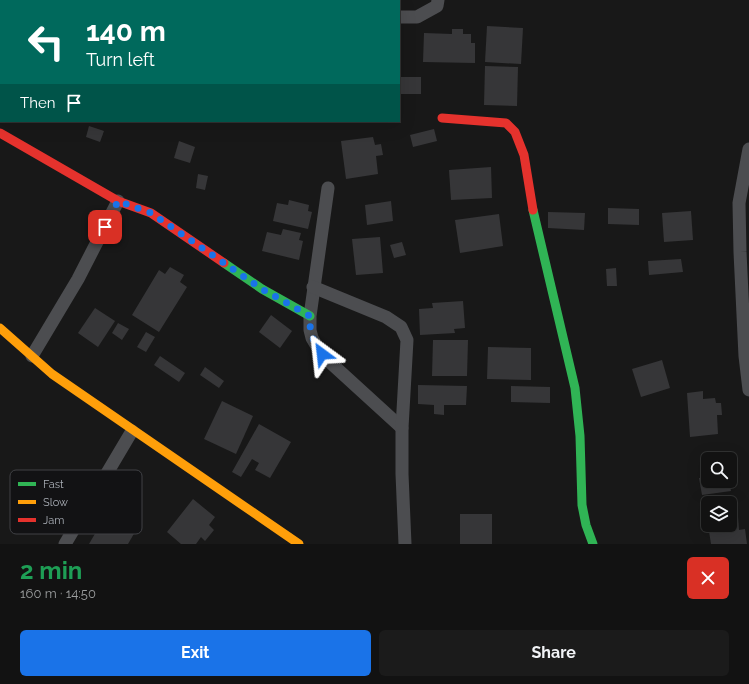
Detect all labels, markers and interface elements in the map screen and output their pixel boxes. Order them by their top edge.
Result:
text: 140 m [86,15,166,48]
icon: left [20,16,72,68]
text: Turn left [86,49,155,70]
icon: arrive [63,92,85,114]
text: Then [20,94,55,112]
pin [88,210,122,244]
icon: arrive [94,216,116,238]
position arrow [301,333,343,375]
map controls [701,452,737,532]
button: search [701,452,737,488]
legend [10,470,142,534]
text: Fast [43,478,64,491]
text: Slow [43,496,68,509]
button: layers [701,496,737,532]
text: Jam [43,514,64,527]
text: 2 min [20,556,82,585]
button: close [687,557,729,599]
text: 160 m · 14:50 [20,586,96,601]
button: Exit [20,630,371,676]
button: Share [379,630,729,676]

